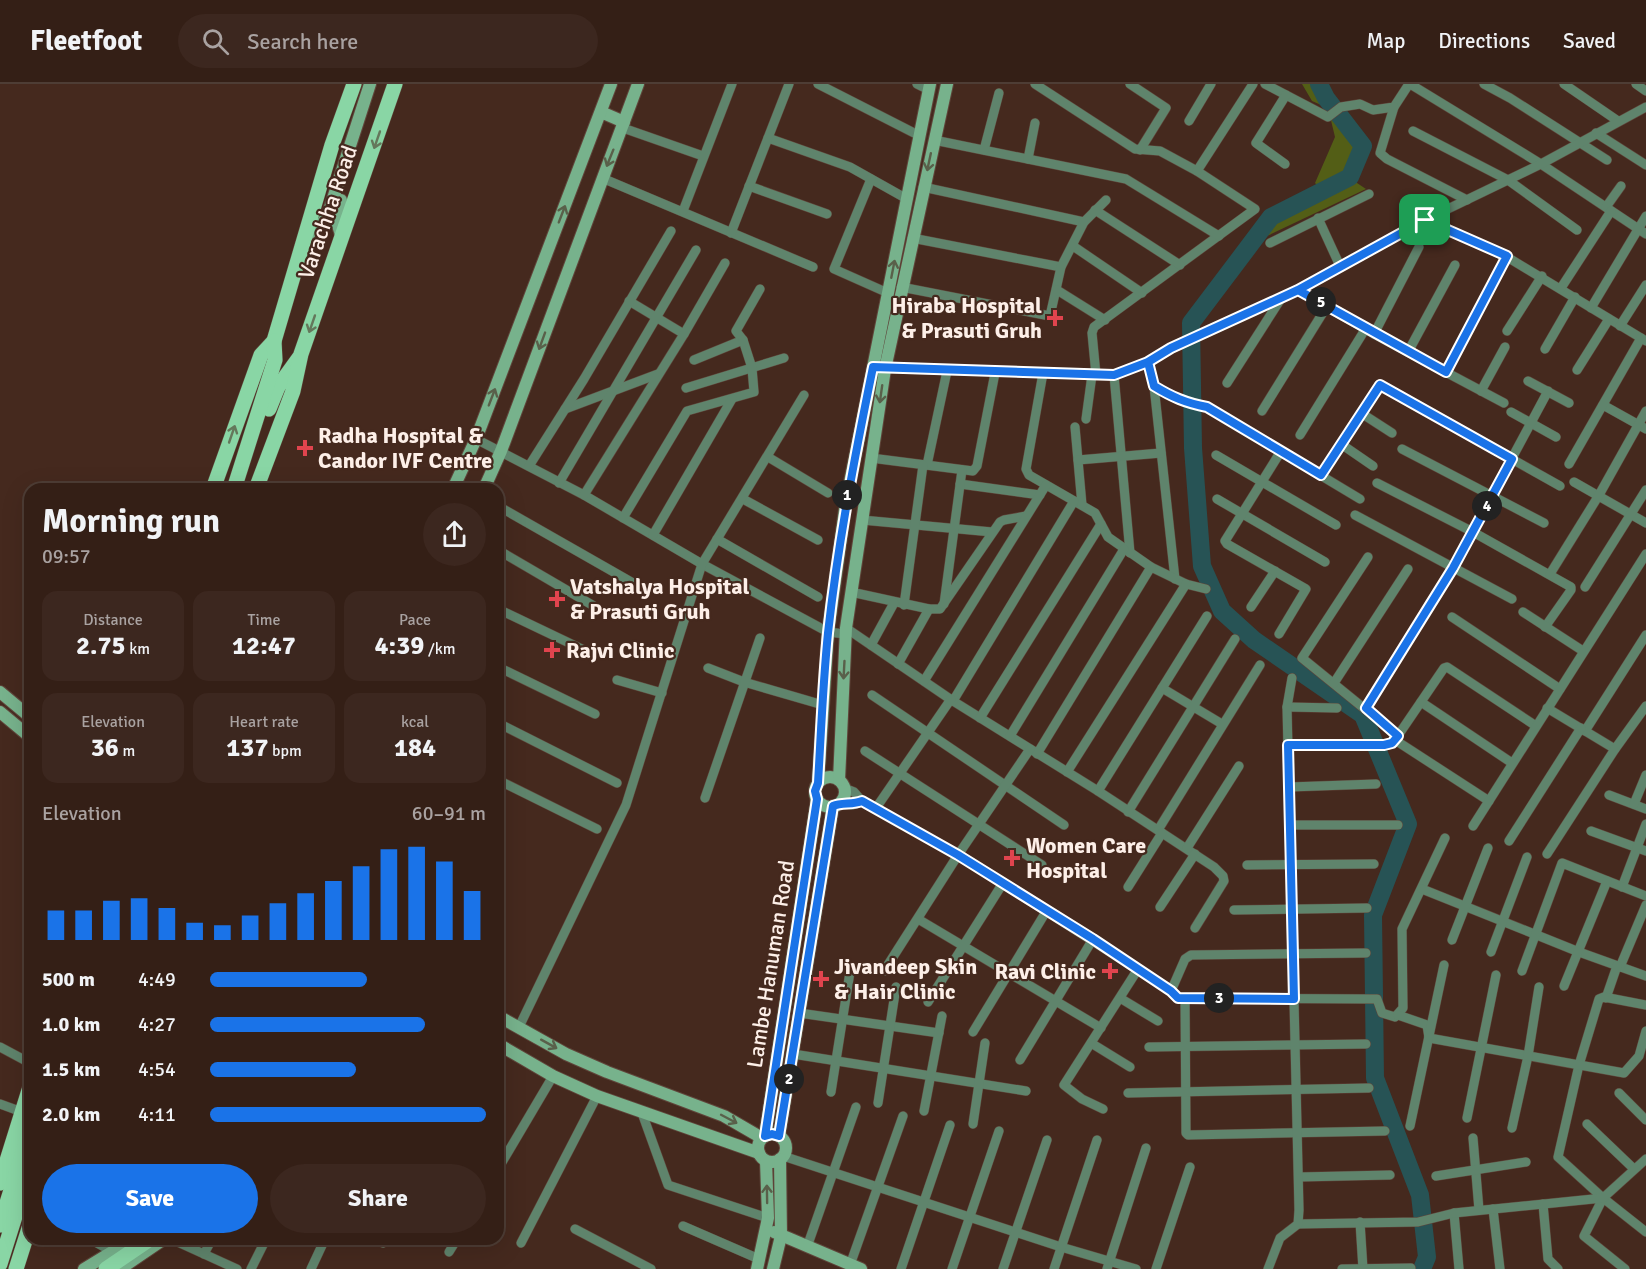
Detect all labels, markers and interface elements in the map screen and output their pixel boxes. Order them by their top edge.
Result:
search box [178,14,598,68]
text: Fleetfoot [30,24,142,58]
icon: search [199,25,232,58]
text: Search here [247,28,358,55]
text: Map [1367,28,1405,54]
text: Directions [1438,28,1530,54]
text: Saved [1563,28,1616,54]
one-way arrow [370,130,381,148]
street label: Varachha Road [292,142,363,282]
one-way arrow [604,149,615,167]
one-way arrow [923,151,934,171]
pin [1399,194,1450,245]
icon: arrive [1408,203,1441,236]
one-way arrow [557,206,568,224]
one-way arrow [888,260,899,279]
pin: 5 [1306,287,1336,317]
place label: Hiraba Hospital & Prasuti Gruh [892,292,1042,344]
text: 5 [1317,292,1325,312]
marker: Hiraba Hospital & Prasuti Gruh [1046,309,1064,327]
one-way arrow [306,314,317,332]
one-way arrow [536,331,547,350]
one-way arrow [875,383,886,403]
one-way arrow [488,388,499,406]
place label: Radha Hospital & Candor IVF Centre [318,422,492,474]
one-way arrow [227,425,238,444]
marker: Radha Hospital & Candor IVF Centre [296,439,314,457]
pin: 1 [832,480,862,510]
text: 1 [843,485,851,505]
pin: 4 [1472,491,1502,521]
text: 4 [1483,496,1491,516]
text: Morning run [42,501,220,542]
button: share [423,503,486,566]
text: 09:57 [42,544,91,569]
place label: Vatshalya Hospital & Prasuti Gruh [570,573,749,625]
marker: Vatshalya Hospital & Prasuti Gruh [548,590,566,608]
text: Distance [83,610,143,630]
text: Time [248,610,280,630]
text: Pace [399,610,431,630]
text: 2.75 [76,630,126,662]
text: 12:47 [232,630,296,662]
text: 4:39 [375,630,424,662]
place label: Rajvi Clinic [566,637,674,664]
text: km [126,639,150,659]
text: /km [424,639,455,659]
marker: Rajvi Clinic [543,641,561,659]
one-way arrow [838,659,849,679]
text: Elevation [81,712,145,732]
text: Heart rate [229,712,299,732]
text: kcal [401,712,429,732]
text: 36 [91,732,119,764]
text: 137 [226,732,268,764]
text: 184 [394,732,436,764]
text: m [119,741,135,761]
text: bpm [268,741,302,761]
text: Elevation [42,801,122,826]
text: 60–91 m [412,801,486,826]
place label: Women Care Hospital [1026,832,1146,884]
marker: Women Care Hospital [1003,849,1021,867]
street label: Lambe Hanuman Road [741,858,800,1070]
place label: Jivandeep Skin & Hair Clinic [834,953,977,1005]
place label: Ravi Clinic [995,958,1096,985]
marker: Ravi Clinic [1101,962,1119,980]
text: 500 m [42,967,95,992]
text: 4:49 [138,967,176,992]
marker: Jivandeep Skin & Hair Clinic [812,970,830,988]
pin: 3 [1204,983,1234,1013]
text: 3 [1215,988,1223,1008]
text: 1.0 km [42,1012,100,1037]
text: 4:27 [138,1012,176,1037]
one-way arrow [540,1039,557,1051]
text: 1.5 km [42,1057,100,1082]
text: 4:54 [138,1057,176,1082]
pin: 2 [774,1064,804,1094]
text: 2 [785,1069,793,1089]
text: 2.0 km [42,1102,100,1127]
text: 4:11 [138,1102,176,1127]
one-way arrow [719,1114,737,1125]
button: Save [42,1164,258,1233]
button: Share [270,1164,486,1233]
one-way arrow [761,1185,773,1205]

